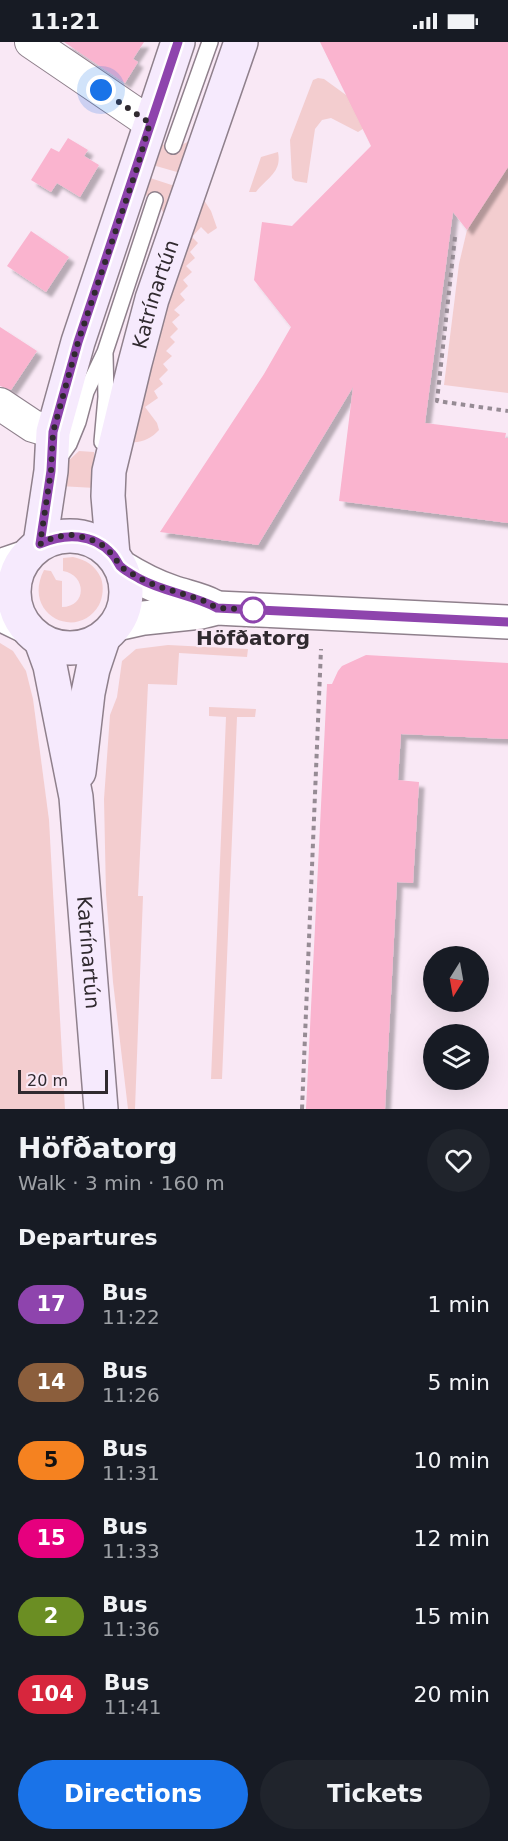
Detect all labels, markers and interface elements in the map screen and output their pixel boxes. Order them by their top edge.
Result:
text: 11:21 [30,9,100,34]
your location [86,75,116,105]
street label: Katrínartún [127,236,184,351]
marker: Höfðatorg [240,597,266,623]
place label: Höfðatorg [196,626,310,650]
street label: Katrínartún [72,895,105,1010]
north arrow [423,946,489,1012]
map controls [423,946,489,1090]
button: layers [423,1024,489,1090]
scale bar [18,1067,108,1094]
text: 20 m [27,1071,68,1090]
button: heart [427,1129,490,1192]
text: Höfðatorg [18,1132,177,1165]
text: Walk · 3 min · 160 m [18,1171,225,1195]
text: Departures [18,1225,158,1250]
text: Bus [102,1280,148,1305]
text: 17 [36,1292,66,1316]
text: 1 min [428,1292,490,1317]
text: 11:22 [102,1305,160,1329]
text: Bus [102,1358,148,1383]
text: 14 [36,1370,66,1394]
text: 5 min [428,1370,490,1395]
text: 11:26 [102,1383,160,1407]
text: Bus [102,1436,148,1461]
text: 5 [44,1448,58,1472]
text: 10 min [414,1448,490,1473]
text: 11:31 [102,1461,160,1485]
text: Bus [102,1514,148,1539]
text: 15 [36,1526,66,1550]
text: 12 min [414,1526,490,1551]
text: 11:33 [102,1539,160,1563]
text: Bus [102,1592,148,1617]
text: 2 [44,1604,58,1628]
text: 15 min [414,1604,490,1629]
text: 11:36 [102,1617,160,1641]
text: Bus [104,1670,149,1695]
text: 104 [30,1682,74,1706]
text: 20 min [414,1682,490,1707]
text: 11:41 [104,1695,161,1719]
button: Directions [18,1760,248,1829]
button: Tickets [260,1760,490,1829]

